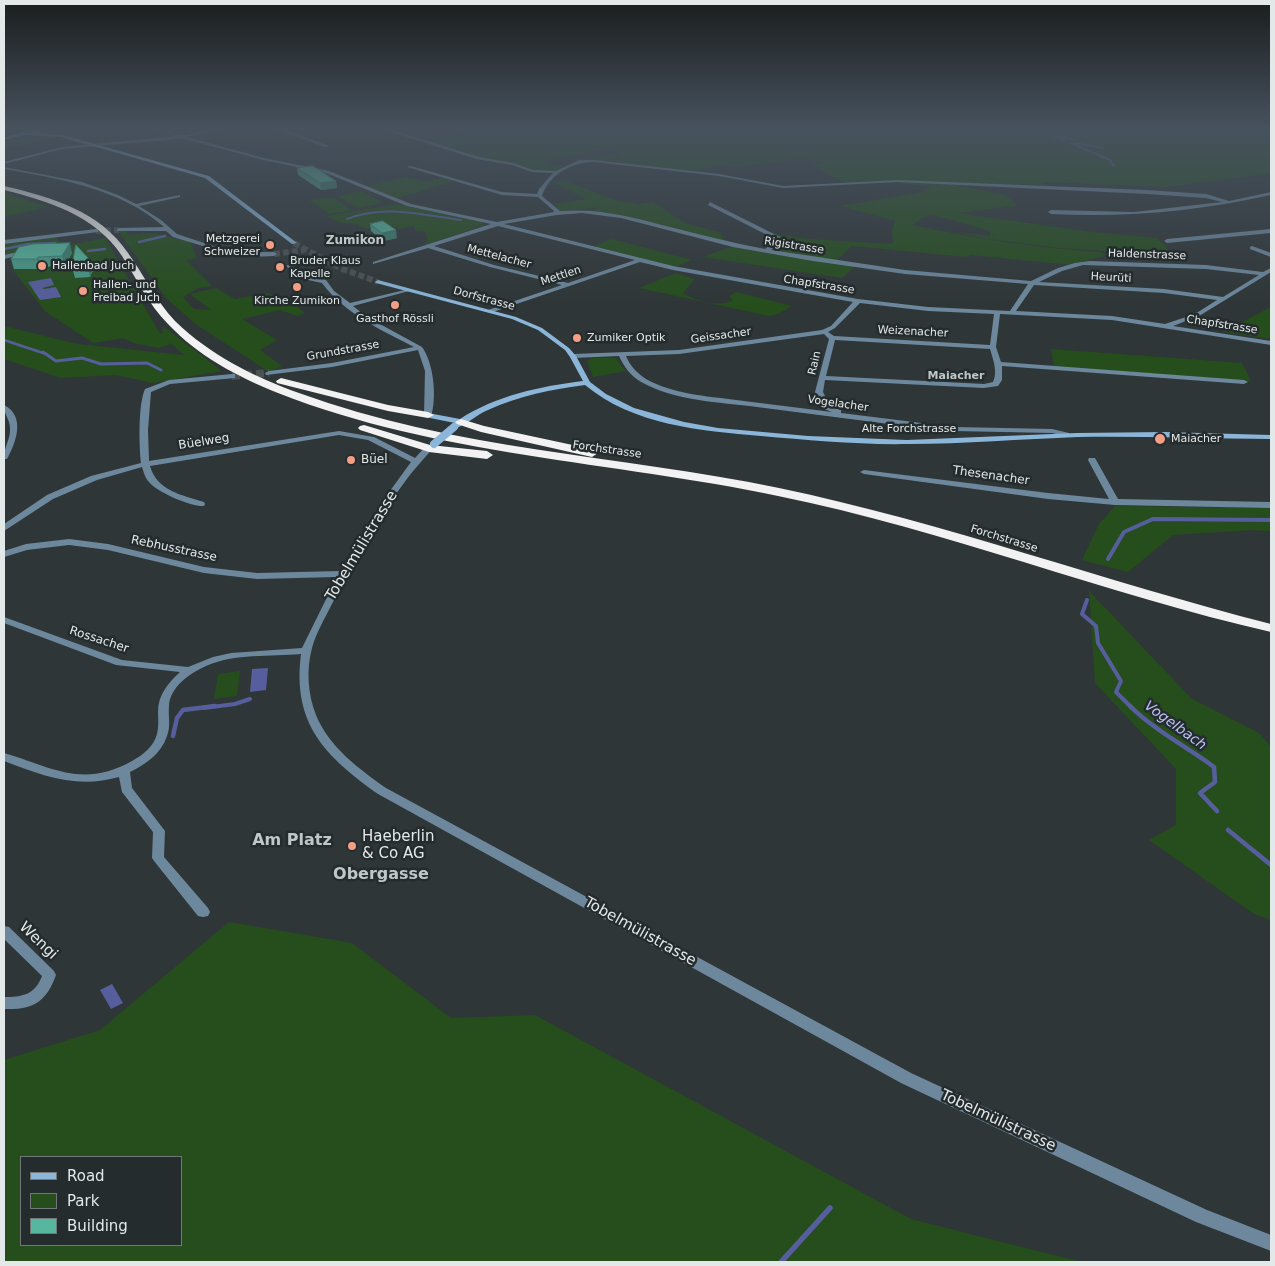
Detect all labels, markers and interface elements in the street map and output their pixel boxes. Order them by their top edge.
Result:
place label: Metzgerei Schweizer [204,232,260,258]
district label: Zumikon [326,234,384,248]
street label: Rigistrasse [763,235,825,257]
marker: Metzgerei Schweizer [264,239,276,251]
street label: Mettelacher [466,242,532,272]
street label: Haldenstrasse [1108,247,1186,263]
place label: Bruder Klaus Kapelle [290,254,361,280]
place label: Hallenbad Juch [52,259,134,273]
marker: Hallenbad Juch [36,260,48,272]
marker: Bruder Klaus Kapelle [274,261,286,273]
street label: Mettlen [539,263,583,289]
street label: Heurüti [1090,270,1132,286]
street label: Chapfstrasse [783,273,855,297]
place label: Hallen- und Freibad Juch [93,278,160,304]
marker: Kirche Zumikon [291,281,303,293]
street label: Dorfstrasse [452,284,516,314]
marker: Hallen- und Freibad Juch [77,285,89,297]
place label: Kirche Zumikon [254,294,340,308]
marker: Gasthof Rössli [389,299,401,311]
place label: Gasthof Rössli [356,312,434,326]
street label: Chapfstrasse [1186,313,1258,337]
street label: Weizenacher [877,324,949,340]
street label: Geissacher [690,325,752,347]
place label: Zumiker Optik [587,331,665,345]
marker: Zumiker Optik [571,332,583,344]
street label: Grundstrasse [306,338,380,364]
street label: Rain [806,350,824,376]
district label: Maiacher [928,369,984,383]
street label: Vogelacher [807,393,869,415]
street label: Alte Forchstrasse [862,422,956,436]
street label: Büelweg [178,431,230,453]
marker: Maiacher [1153,432,1167,446]
place label: Maiacher [1171,432,1221,446]
street label: Forchstrasse [572,439,642,461]
place label: Büel [361,453,388,467]
marker: Büel [345,454,357,466]
street label: Thesenacher [952,463,1030,489]
street label: Tobelmülistrasse [322,488,402,604]
street label: Forchstrasse [969,523,1039,555]
street label: Rebhusstrasse [130,533,218,565]
street label: Rossacher [68,624,130,656]
water label: Vogelbach [1141,698,1209,754]
place label: Haeberlin & Co AG [362,828,434,863]
district label: Am Platz [252,831,332,851]
marker: Haeberlin & Co AG [346,840,358,852]
district label: Obergasse [333,865,429,885]
street label: Tobelmülistrasse [581,894,699,970]
street label: Wengi [15,918,61,964]
street label: Tobelmülistrasse [938,1086,1058,1156]
legend [20,1156,182,1246]
text: Road [67,1167,105,1185]
text: Park [67,1192,99,1210]
text: Building [67,1217,128,1235]

